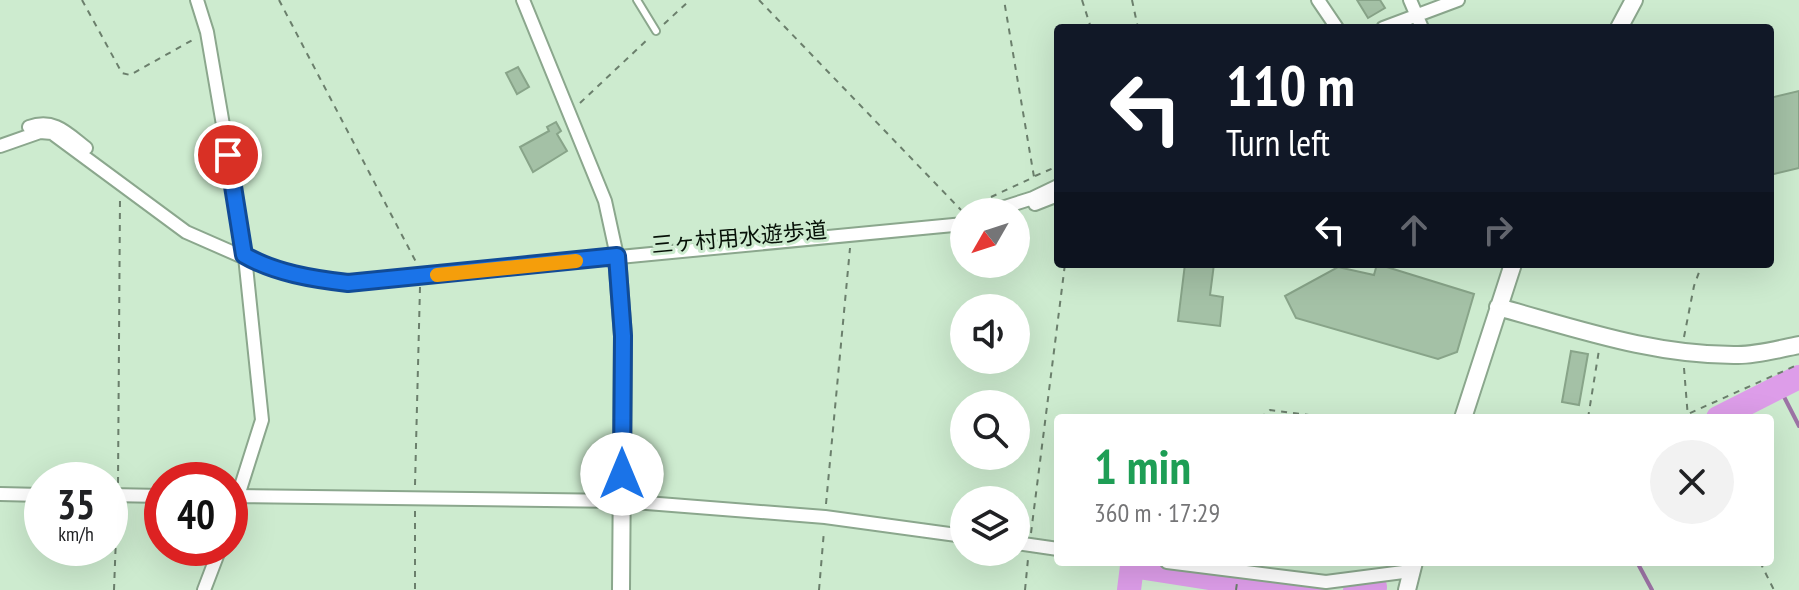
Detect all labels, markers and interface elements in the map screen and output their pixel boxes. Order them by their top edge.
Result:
text: 110 m [1226,49,1355,121]
icon: left [1094,56,1198,160]
text: Turn left [1226,119,1330,166]
pin [194,121,262,189]
icon: arrive [206,133,250,177]
north arrow [950,198,1030,278]
map controls [950,198,1030,566]
icon: left [1308,208,1352,252]
icon: ahead [1392,208,1436,252]
icon: right [1476,208,1520,252]
street label: 三ヶ村用水遊歩道 [650,215,828,259]
button: sound [950,294,1030,374]
button: search [950,390,1030,470]
position arrow [580,432,664,516]
text: 1 min [1094,435,1191,497]
button: close [1650,440,1734,524]
speed limit sign: 40 [144,462,248,566]
text: 35 [57,478,95,530]
button: layers [950,486,1030,566]
text: 360 m · 17:29 [1094,496,1220,529]
text: km/h [58,521,94,547]

